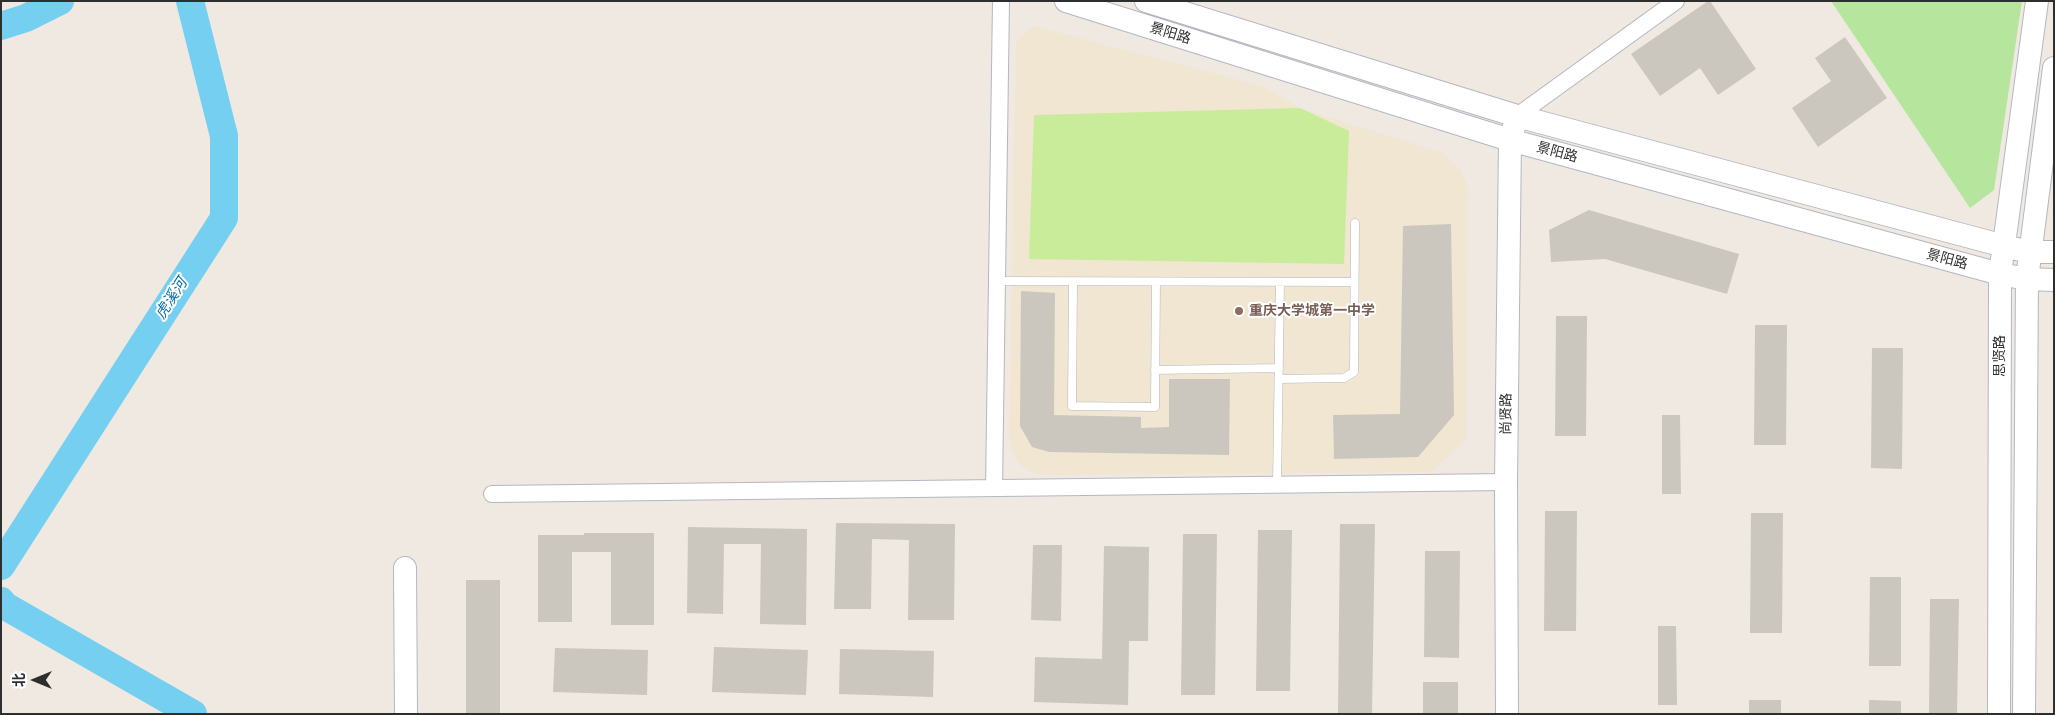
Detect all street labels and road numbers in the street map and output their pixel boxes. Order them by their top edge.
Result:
street label: 景阳路 [1147,20,1193,48]
street label: 景阳路 [1535,139,1579,167]
street label: 景阳路 [1925,246,1969,274]
street label: 思贤路 [1992,335,2008,377]
street label: 尚贤路 [1498,393,1516,435]

